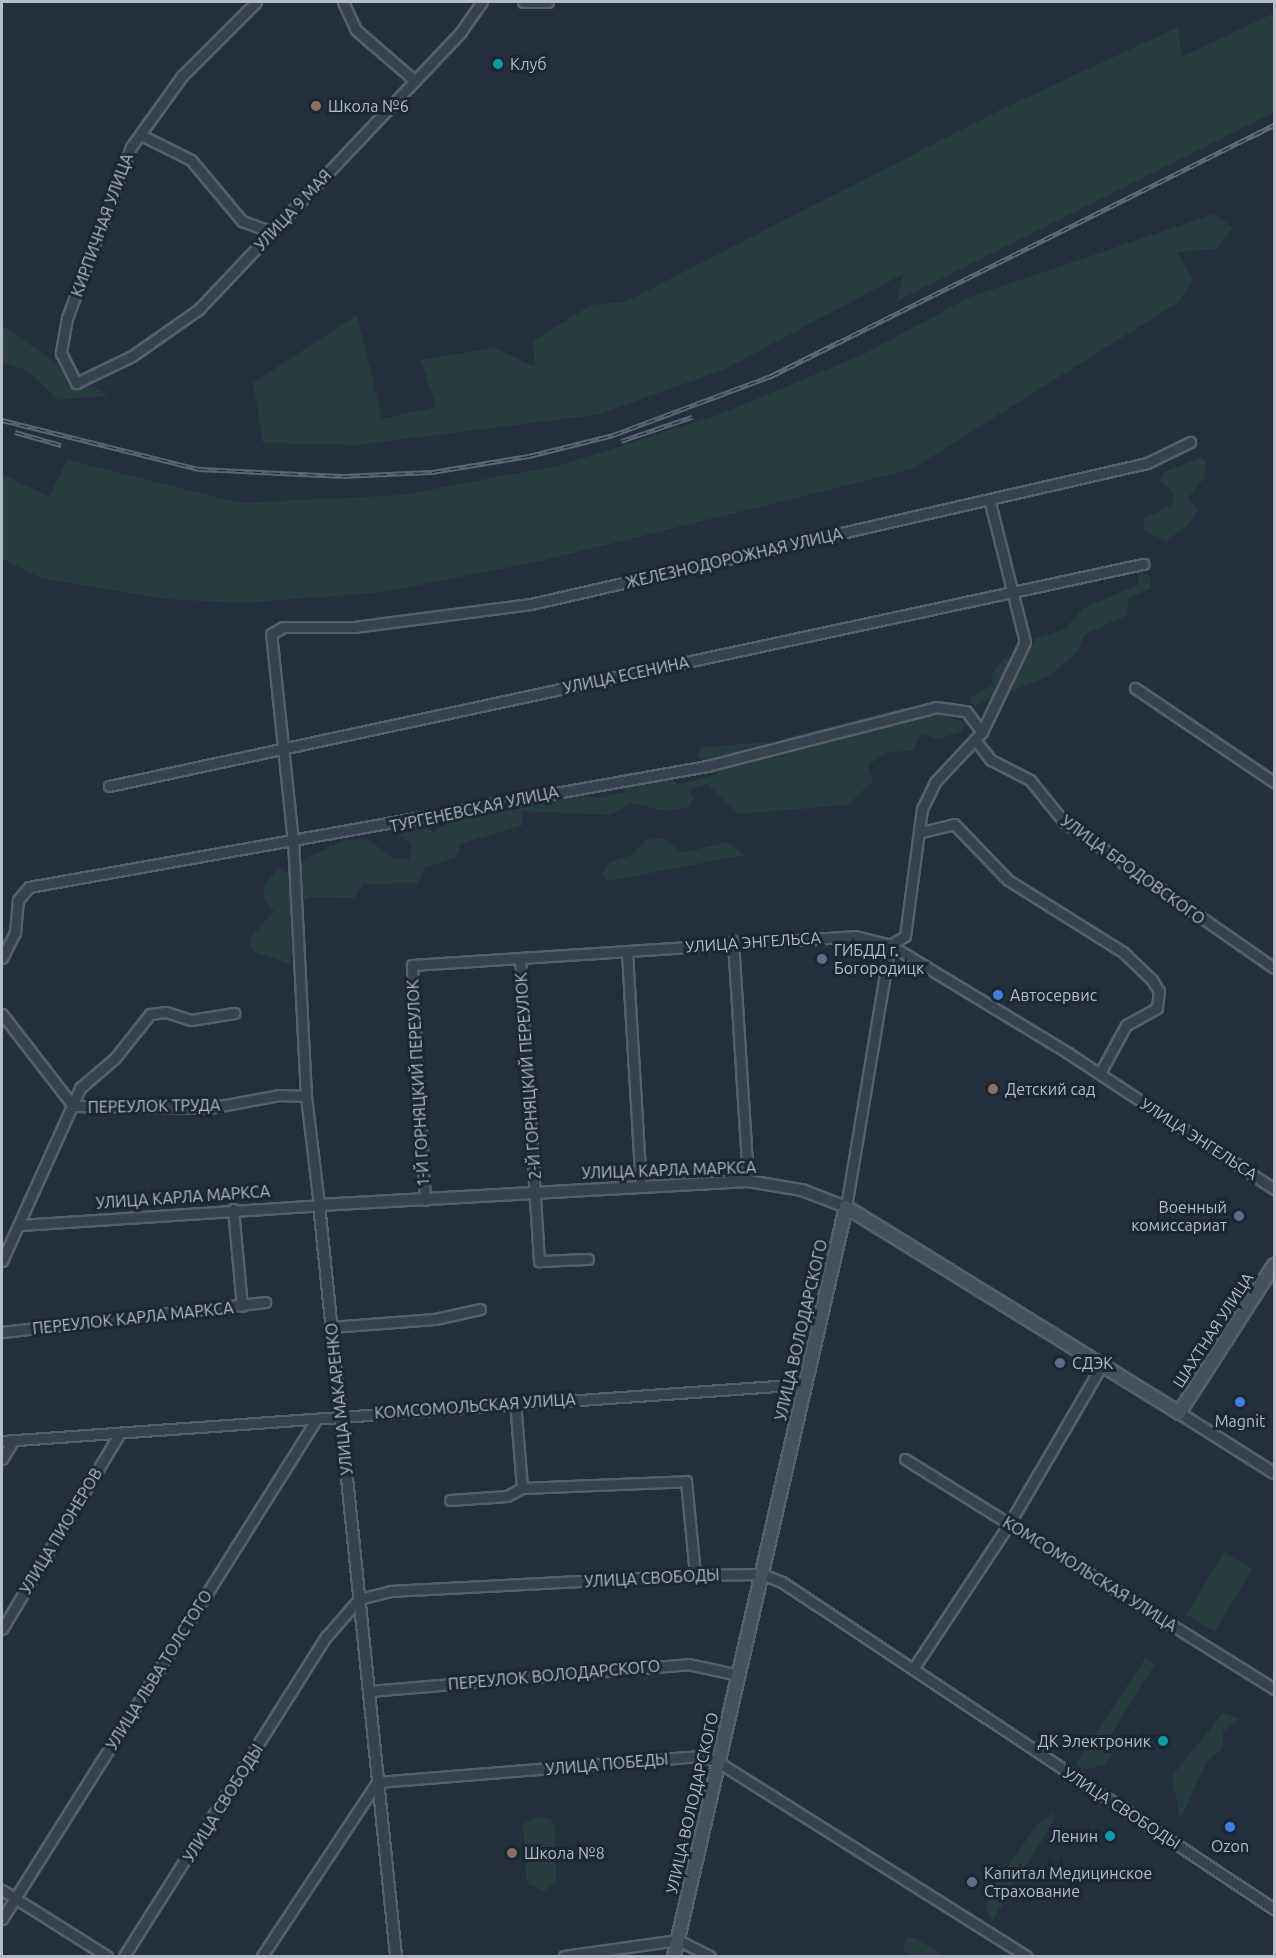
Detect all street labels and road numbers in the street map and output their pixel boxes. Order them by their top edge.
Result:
street label: КИРПИЧНАЯ УЛИЦА [67,151,137,299]
street label: УЛИЦА 9 МАЯ [251,166,335,254]
street label: ЖЕЛЕЗНОДОРОЖНАЯ УЛИЦА [624,524,844,592]
street label: УЛИЦА ЕСЕНИНА [561,652,691,698]
street label: ТУРГЕНЕВСКАЯ УЛИЦА [388,782,560,836]
street label: УЛИЦА БРОДОВСКОГО [1057,811,1209,929]
street label: УЛИЦА ЭНГЕЛЬСА [685,928,821,956]
street label: 2-Й ГОРНЯЦКИЙ ПЕРЕУЛОК [511,972,545,1180]
street label: 1-Й ГОРНЯЦКИЙ ПЕРЕУЛОК [403,979,433,1187]
street label: УЛИЦА ЭНГЕЛЬСА [1137,1094,1261,1184]
street label: ПЕРЕУЛОК ТРУДА [88,1095,220,1117]
street label: УЛИЦА КАРЛА МАРКСА [581,1157,757,1183]
street label: УЛИЦА КАРЛА МАРКСА [95,1181,271,1213]
street label: УЛИЦА ВОЛОДАРСКОГО [771,1238,831,1422]
street label: ШАХТНАЯ УЛИЦА [1169,1269,1257,1391]
street label: ПЕРЕУЛОК КАРЛА МАРКСА [31,1298,235,1338]
street label: УЛИЦА МАКАРЕНКО [321,1322,357,1476]
street label: КОМСОМОЛЬСКАЯ УЛИЦА [374,1389,576,1423]
street label: УЛИЦА ПИОНЕРОВ [16,1465,106,1597]
street label: КОМСОМОЛЬСКАЯ УЛИЦА [999,1512,1181,1636]
street label: УЛИЦА СВОБОДЫ [584,1565,720,1591]
street label: УЛИЦА ЛЬВА ТОЛСТОГО [102,1587,216,1753]
street label: ПЕРЕУЛОК ВОЛОДАРСКОГО [447,1656,661,1694]
street label: УЛИЦА ВОЛОДАРСКОГО [662,1711,722,1895]
street label: УЛИЦА СВОБОДЫ [179,1740,267,1866]
street label: УЛИЦА ПОБЕДЫ [545,1749,669,1779]
street label: УЛИЦА СВОБОДЫ [1060,1763,1184,1853]

